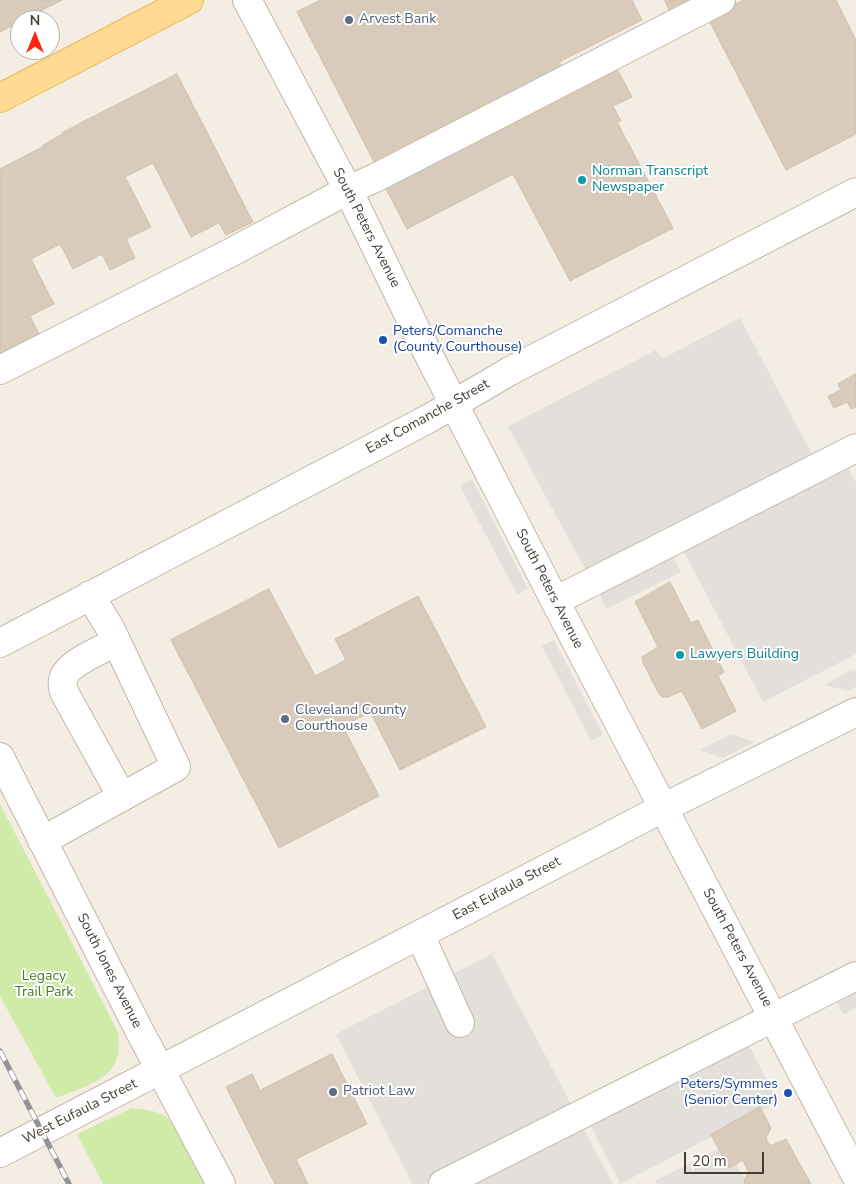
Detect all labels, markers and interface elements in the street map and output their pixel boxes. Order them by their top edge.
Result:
north arrow [10,10,60,60]
text: N [30,11,40,30]
place label: Arvest Bank [359,12,436,28]
marker: Arvest Bank [343,14,355,26]
place label: Norman Transcript Newspaper [592,164,708,196]
street label: South Peters Avenue [329,165,403,291]
marker: Norman Transcript Newspaper [576,174,588,186]
place label: Peters/Comanche (County Courthouse) [393,324,523,357]
marker: Peters/Comanche (County Courthouse) [377,334,389,346]
street label: East Comanche Street [363,376,493,458]
street label: South Peters Avenue [512,526,586,652]
place label: Lawyers Building [690,647,799,663]
marker: Lawyers Building [674,649,686,661]
place label: Cleveland County Courthouse [295,703,406,736]
marker: Cleveland County Courthouse [279,713,291,725]
street label: East Eufaula Street [450,853,564,925]
street label: South Peters Avenue [699,886,775,1010]
street label: South Jones Avenue [73,911,145,1031]
park label: Legacy Trail Park [15,969,73,1002]
street label: West Eufaula Street [20,1076,140,1148]
place label: Peters/Symmes (Senior Center) [680,1077,778,1110]
place label: Patriot Law [343,1084,415,1100]
marker: Patriot Law [327,1086,339,1098]
marker: Peters/Symmes (Senior Center) [782,1087,794,1099]
scale bar [686,1142,766,1174]
text: 20 m [692,1151,727,1171]

